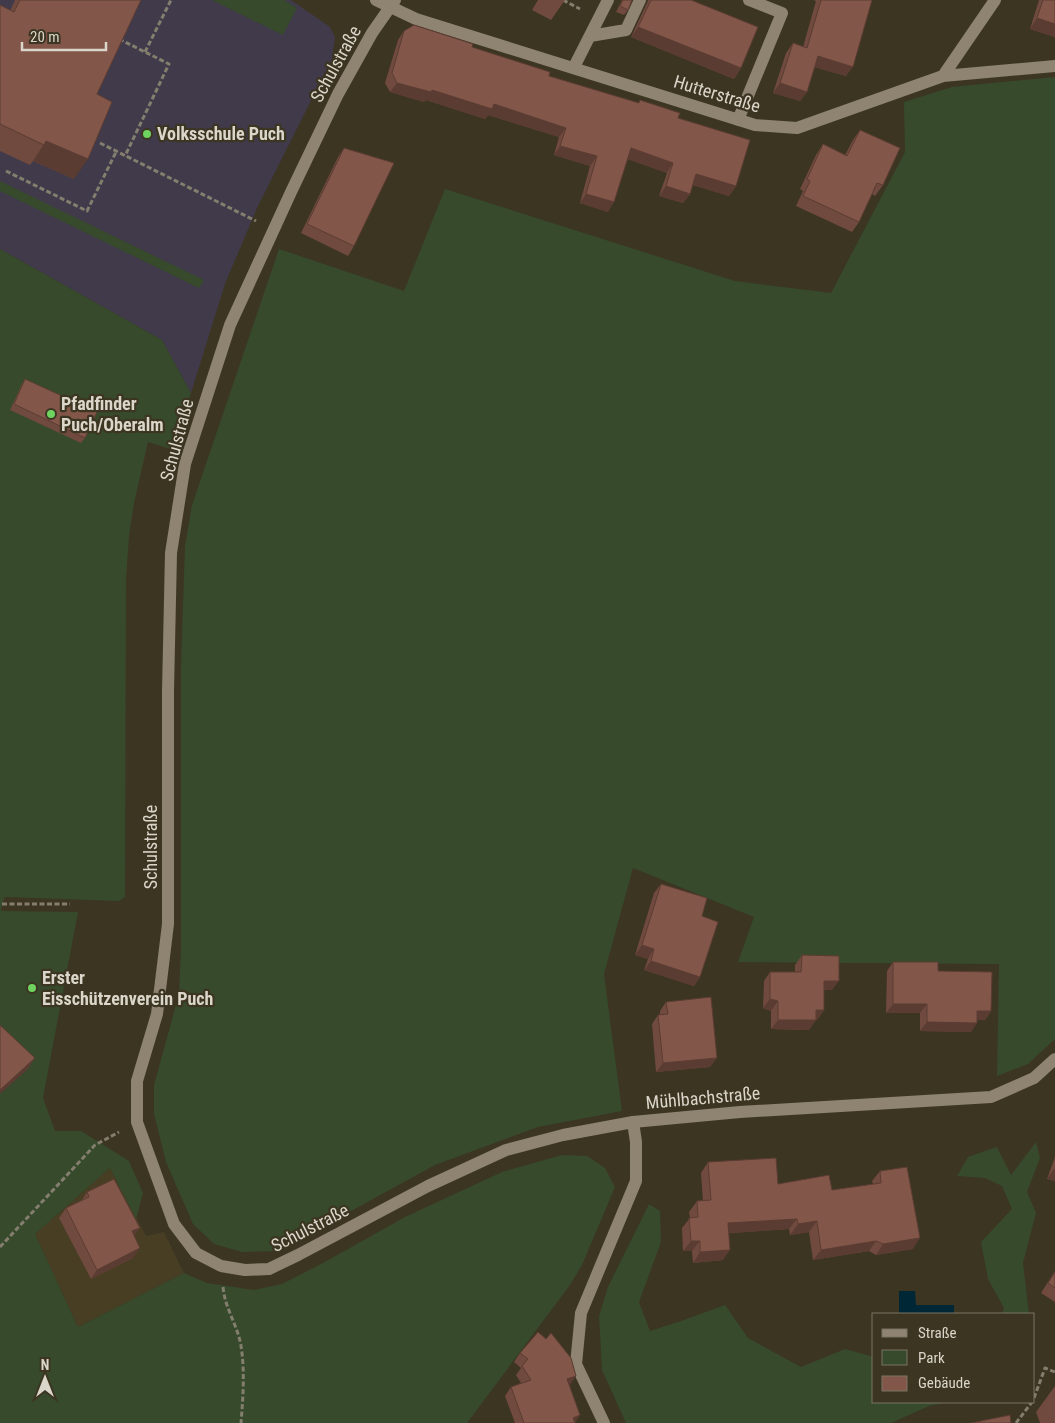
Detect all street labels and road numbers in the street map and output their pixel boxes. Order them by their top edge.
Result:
street label: Schulstraße [306,22,365,106]
street label: Hutterstraße [671,70,763,117]
street label: Schulstraße [155,396,198,483]
street label: Schulstraße [140,805,161,889]
street label: Mühlbachstraße [645,1082,761,1113]
street label: Schulstraße [267,1199,352,1256]

